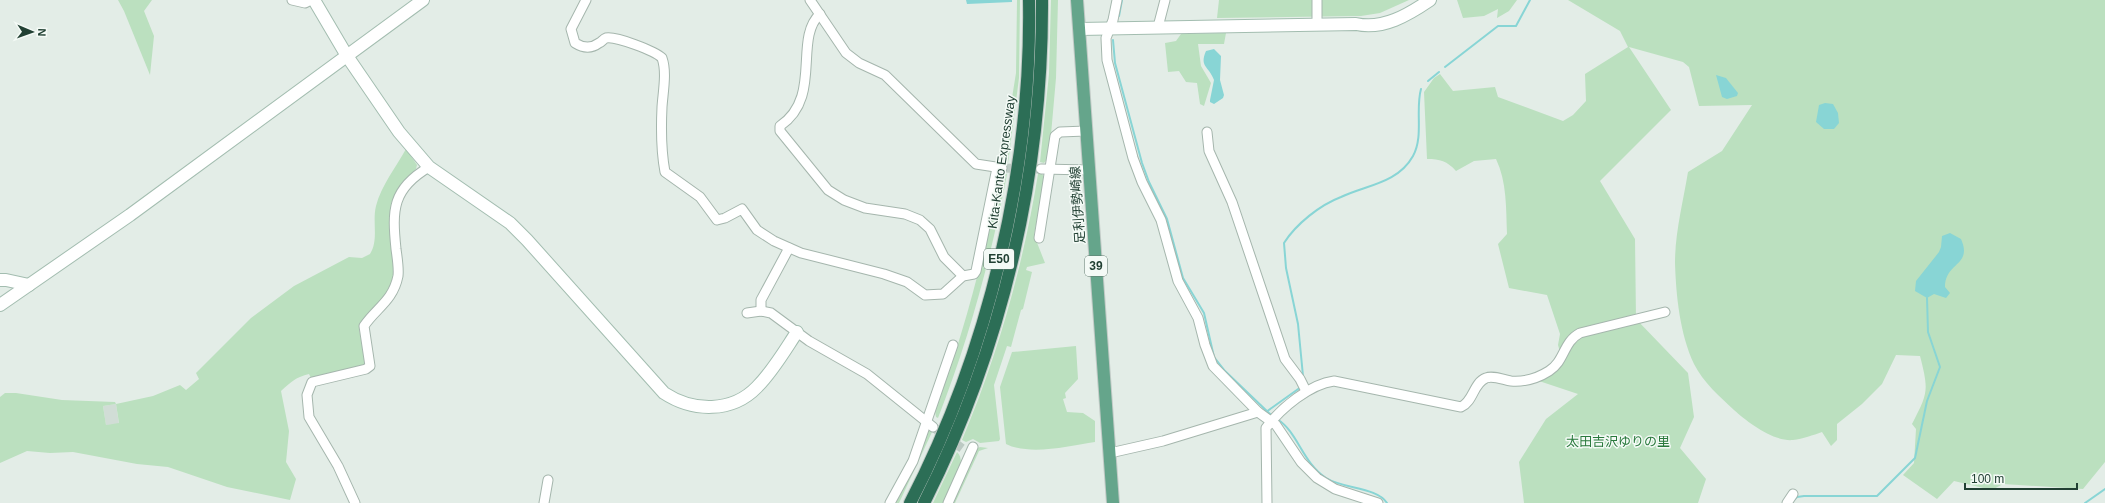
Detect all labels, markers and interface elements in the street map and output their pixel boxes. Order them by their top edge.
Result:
north arrow [12,12,52,52]
text: N [36,28,48,37]
street label: Kita-Kanto Expressway [985,94,1018,230]
street label: 足利伊勢崎線 [1067,166,1088,244]
road number: E50 [984,249,1014,269]
road number: 39 [1085,256,1107,276]
park label: 太田吉沢ゆりの里 [1566,434,1670,449]
scale bar [1965,465,2077,491]
text: 100 m [1971,472,2004,486]

